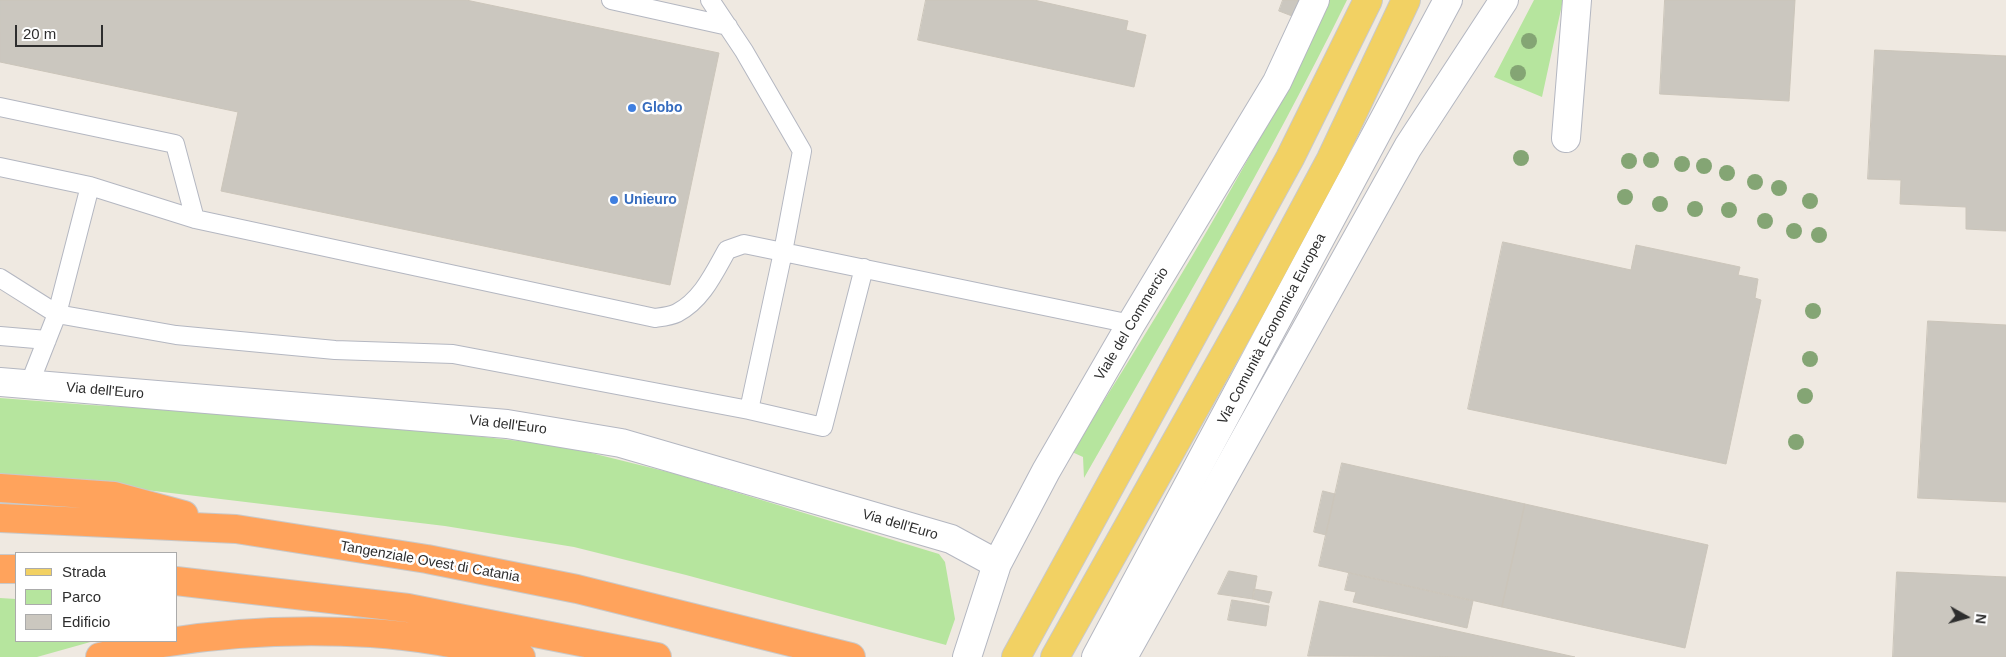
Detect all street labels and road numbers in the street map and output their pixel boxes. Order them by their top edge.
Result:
street label: Via Comunità Economica Europea [1214,231,1330,427]
street label: Viale del Commercio [1092,264,1172,384]
street label: Via dell'Euro [65,379,145,403]
street label: Via dell'Euro [468,412,548,438]
street label: Via dell'Euro [860,506,940,544]
street label: Tangenziale Ovest di Catania [339,538,521,586]

